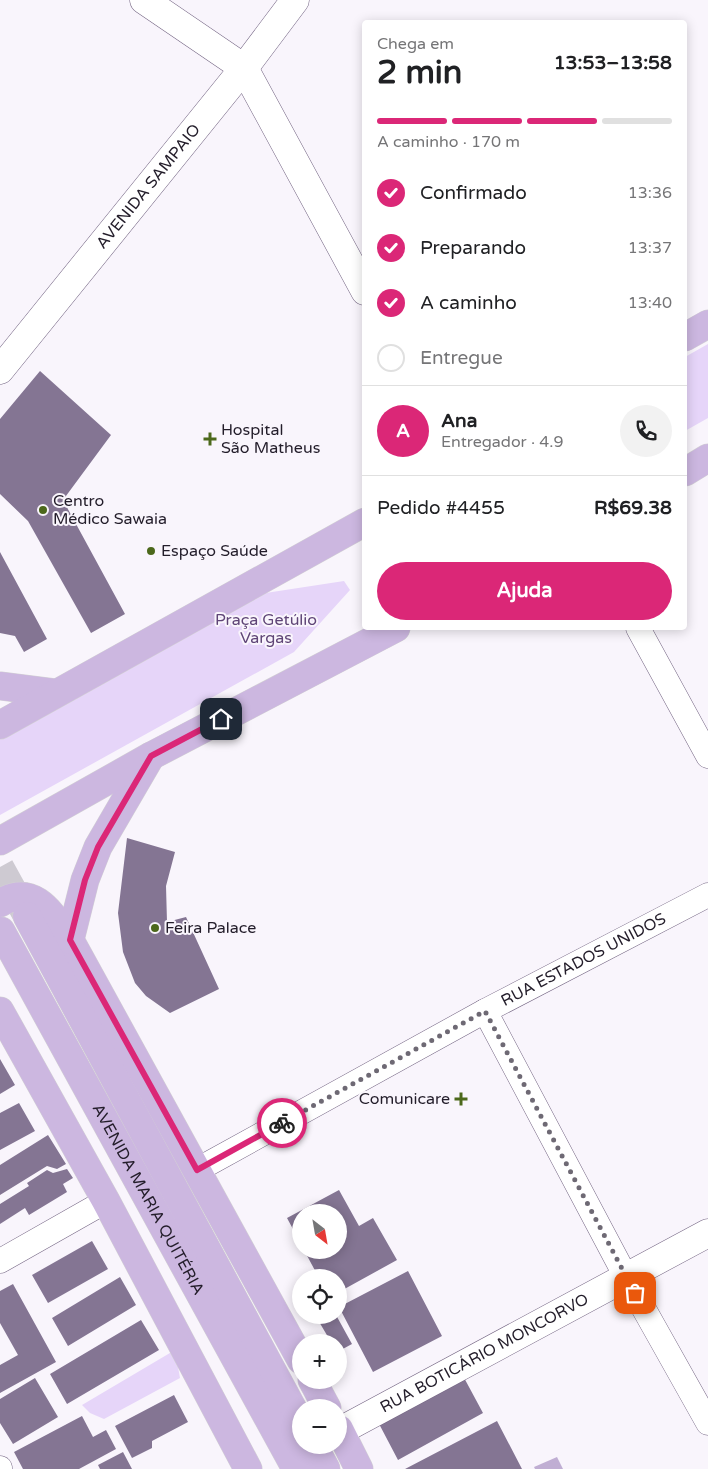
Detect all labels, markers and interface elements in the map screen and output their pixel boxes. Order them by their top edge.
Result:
text: Chega em [377,34,454,54]
text: 13:53–13:58 [554,52,672,74]
text: 2 min [377,54,462,92]
street label: AVENIDA SAMPAIO [92,120,205,253]
text: A caminho · 170 m [377,132,520,152]
icon: check [377,179,405,207]
text: Confirmado [420,182,527,204]
text: 13:36 [628,183,672,203]
icon: check [377,234,405,262]
text: Preparando [420,237,526,259]
text: 13:37 [628,238,672,258]
icon: check [377,289,405,317]
text: A caminho [420,292,517,314]
text: 13:40 [628,293,672,313]
text: Entregue [420,347,503,369]
button: phone [620,405,672,457]
text: Ana [441,410,477,432]
place label: Hospital São Matheus [221,420,320,458]
text: A [396,420,410,442]
marker: Hospital São Matheus [203,432,217,446]
text: Entregador · 4.9 [441,432,563,452]
place label: Centro Médico Sawaia [53,491,167,529]
text: Pedido #4455 [377,497,505,519]
text: R$69.38 [594,497,672,519]
marker: Centro Médico Sawaia [37,504,49,516]
place label: Espaço Saúde [161,541,268,561]
marker: Espaço Saúde [145,545,157,557]
button: Ajuda [377,562,672,620]
park label: Praça Getúlio Vargas [215,610,317,648]
pin [200,698,242,740]
icon: home [207,705,235,733]
street label: RUA ESTADOS UNIDOS [498,909,669,1011]
place label: Feira Palace [165,918,256,938]
marker: Feira Palace [149,922,161,934]
place label: Comunicare [359,1089,450,1109]
marker: Comunicare [454,1092,468,1106]
courier [257,1098,307,1148]
street label: AVENIDA MARIA QUITÉRIA [88,1100,209,1298]
icon: bike [268,1109,296,1137]
north arrow [292,1204,348,1259]
map controls [292,1204,347,1454]
button: locate [292,1269,347,1324]
pin [614,1272,656,1314]
icon: bag [621,1279,649,1307]
street label: RUA BOTICÁRIO MONCORVO [377,1289,592,1418]
button: + [292,1334,347,1389]
button: − [292,1399,347,1454]

